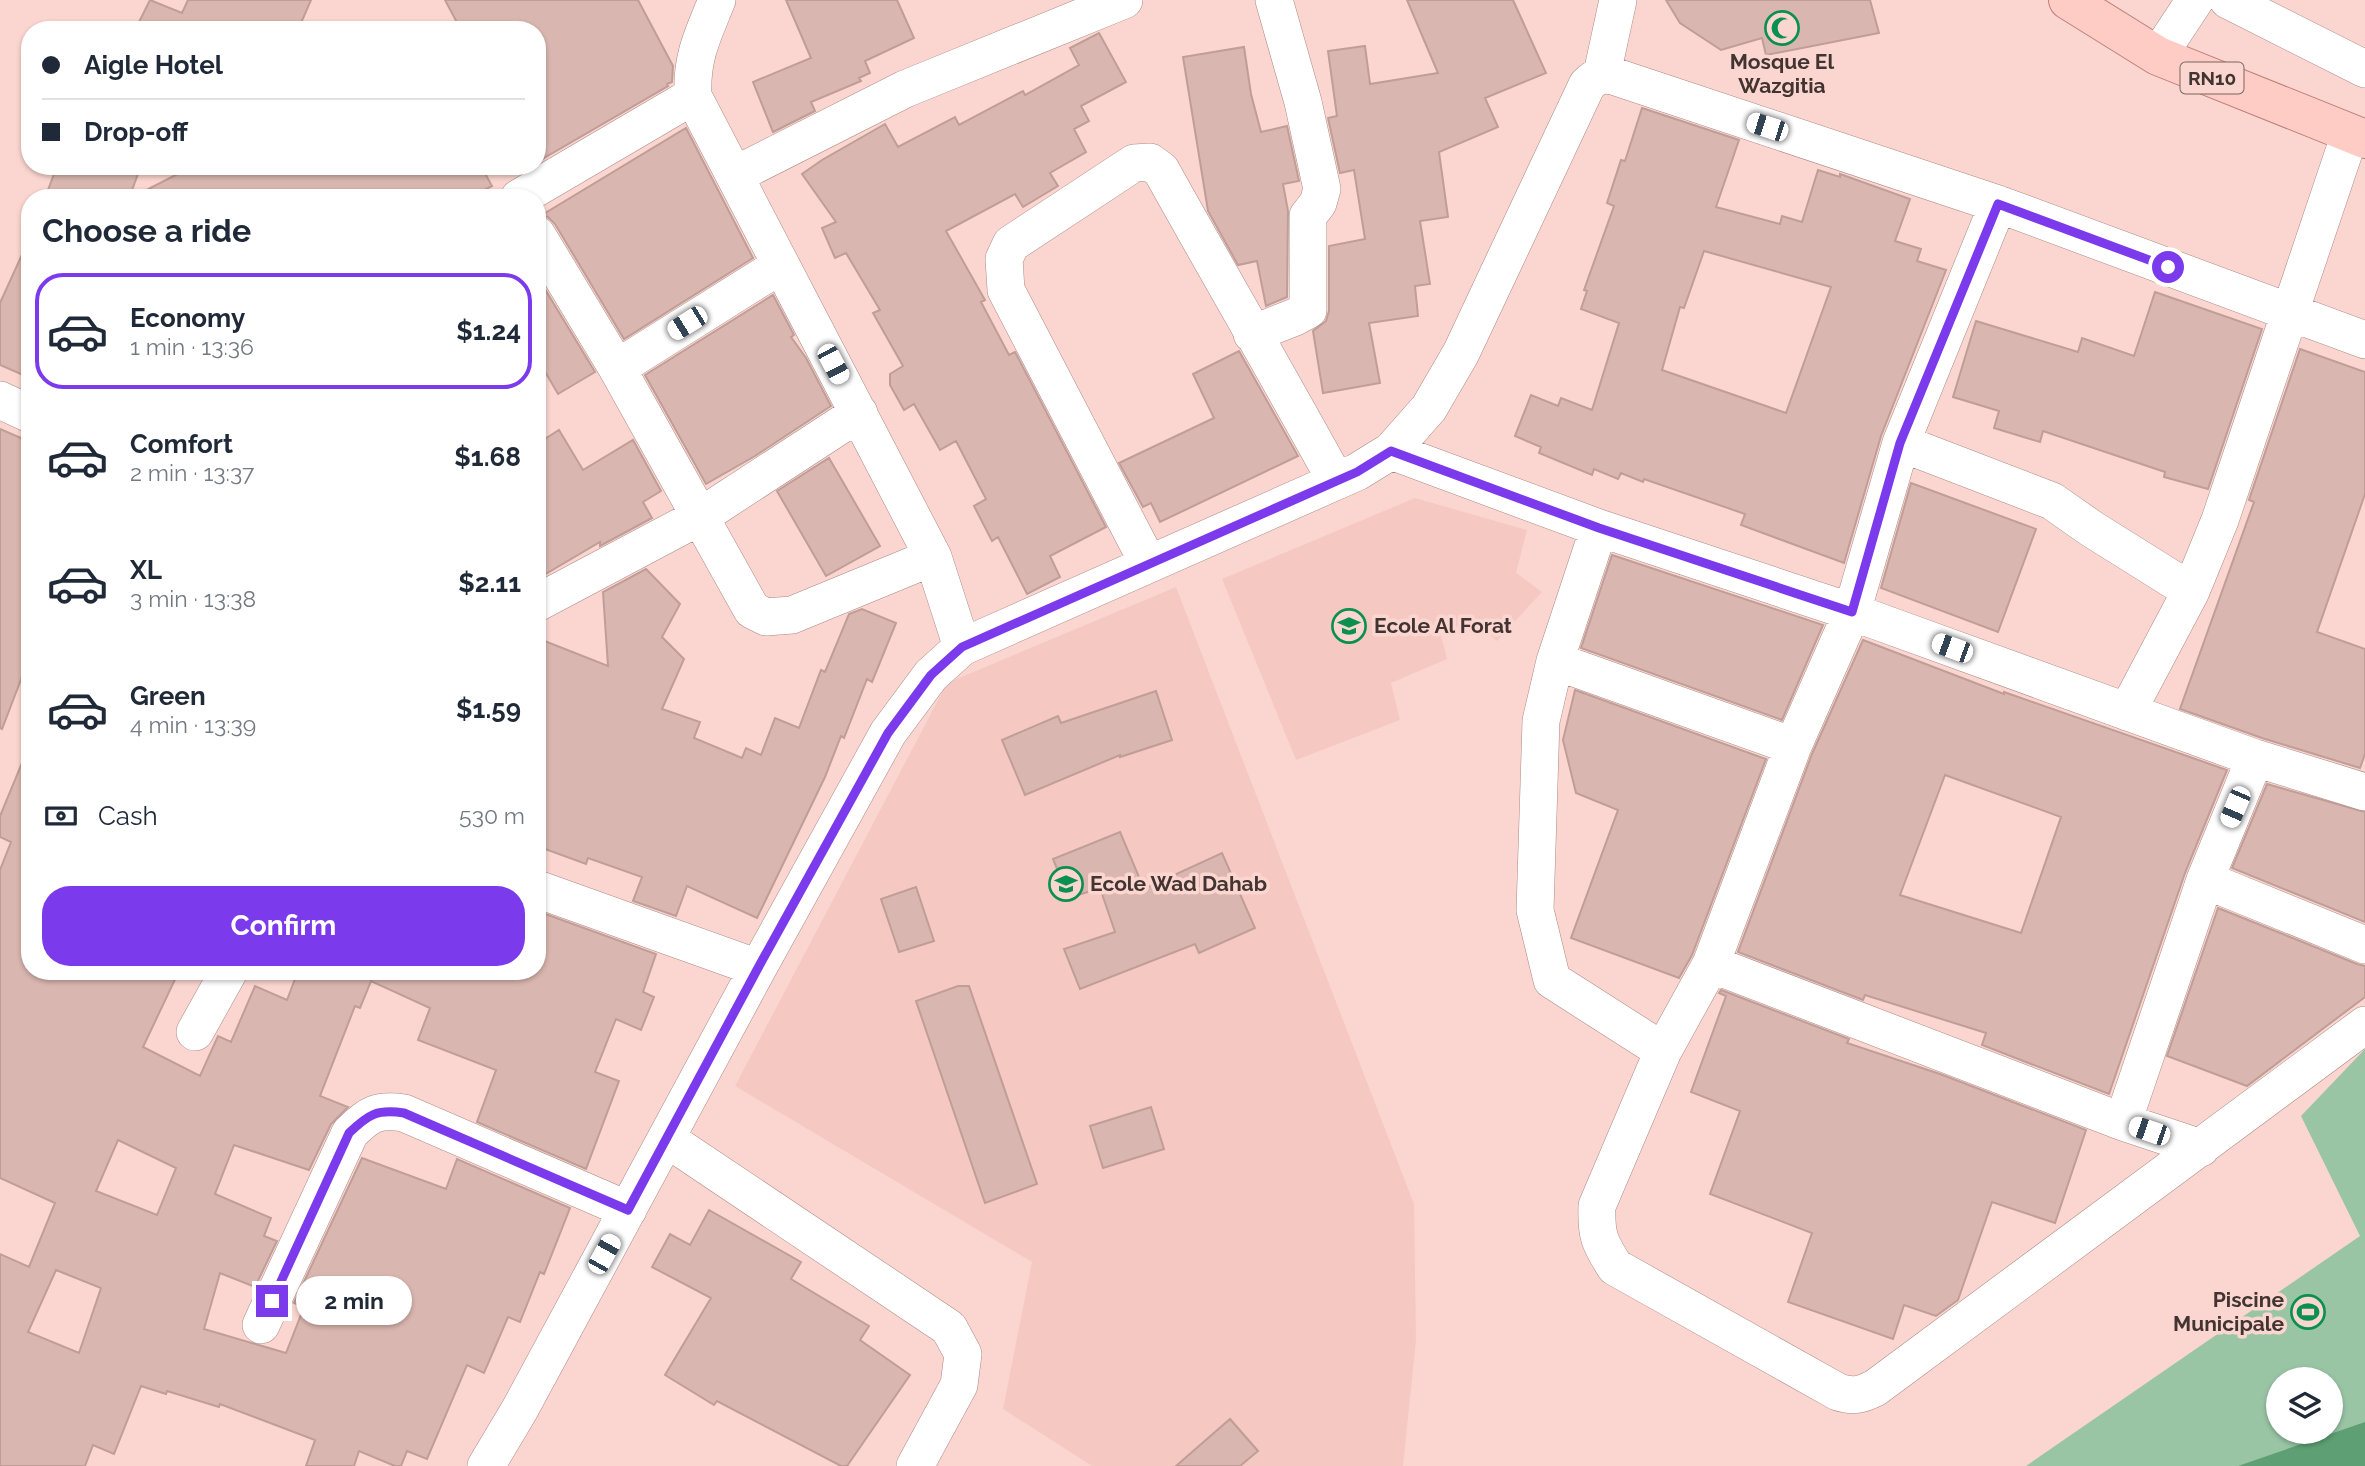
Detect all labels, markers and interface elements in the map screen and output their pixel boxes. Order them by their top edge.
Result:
mosque icon: Mosque El Wazgitia [1763,9,1801,47]
place label: Mosque El Wazgitia [1730,49,1834,98]
text: Aigle Hotel [84,50,223,80]
road number: RN10 [2180,62,2244,94]
car [1744,111,1791,143]
text: Drop-off [84,117,188,147]
text: Choose a ride [42,212,251,249]
route start [2152,251,2184,283]
icon: car [46,300,109,363]
text: Economy [130,303,245,333]
car [664,303,711,343]
text: $1.24 [456,316,521,346]
text: 1 min · 13:36 [130,333,254,360]
car [814,341,853,387]
icon: car [46,426,109,489]
text: Comfort [130,429,233,459]
text: $1.68 [454,442,521,472]
text: 2 min · 13:37 [130,459,254,486]
icon: car [46,552,109,615]
text: XL [130,555,162,585]
text: $2.11 [458,568,521,598]
text: 3 min · 13:38 [130,585,256,612]
school or university icon: Ecole Al Forat [1330,607,1368,645]
place label: Ecole Al Forat [1374,613,1512,638]
car [1929,631,1976,665]
icon: car [46,678,109,741]
text: Green [130,681,206,711]
text: $1.59 [456,694,521,724]
text: 4 min · 13:39 [130,711,256,738]
car [2218,784,2253,830]
icon: cash [42,797,80,835]
text: Cash [98,801,158,831]
text: 530 m [459,802,525,829]
school or university icon: Ecole Wad Dahab [1047,865,1085,903]
place label: Ecole Wad Dahab [1090,871,1267,896]
button: Confirm [42,886,525,966]
car [2126,1114,2173,1148]
car [585,1231,624,1277]
callout: 2 min [296,1276,412,1326]
route end [256,1285,288,1317]
text: 2 min [324,1287,384,1314]
place label: Piscine Municipale [2173,1287,2284,1336]
sports icon: Piscine Municipale [2289,1293,2327,1331]
map controls [2266,1367,2343,1444]
button: layers [2266,1367,2343,1444]

